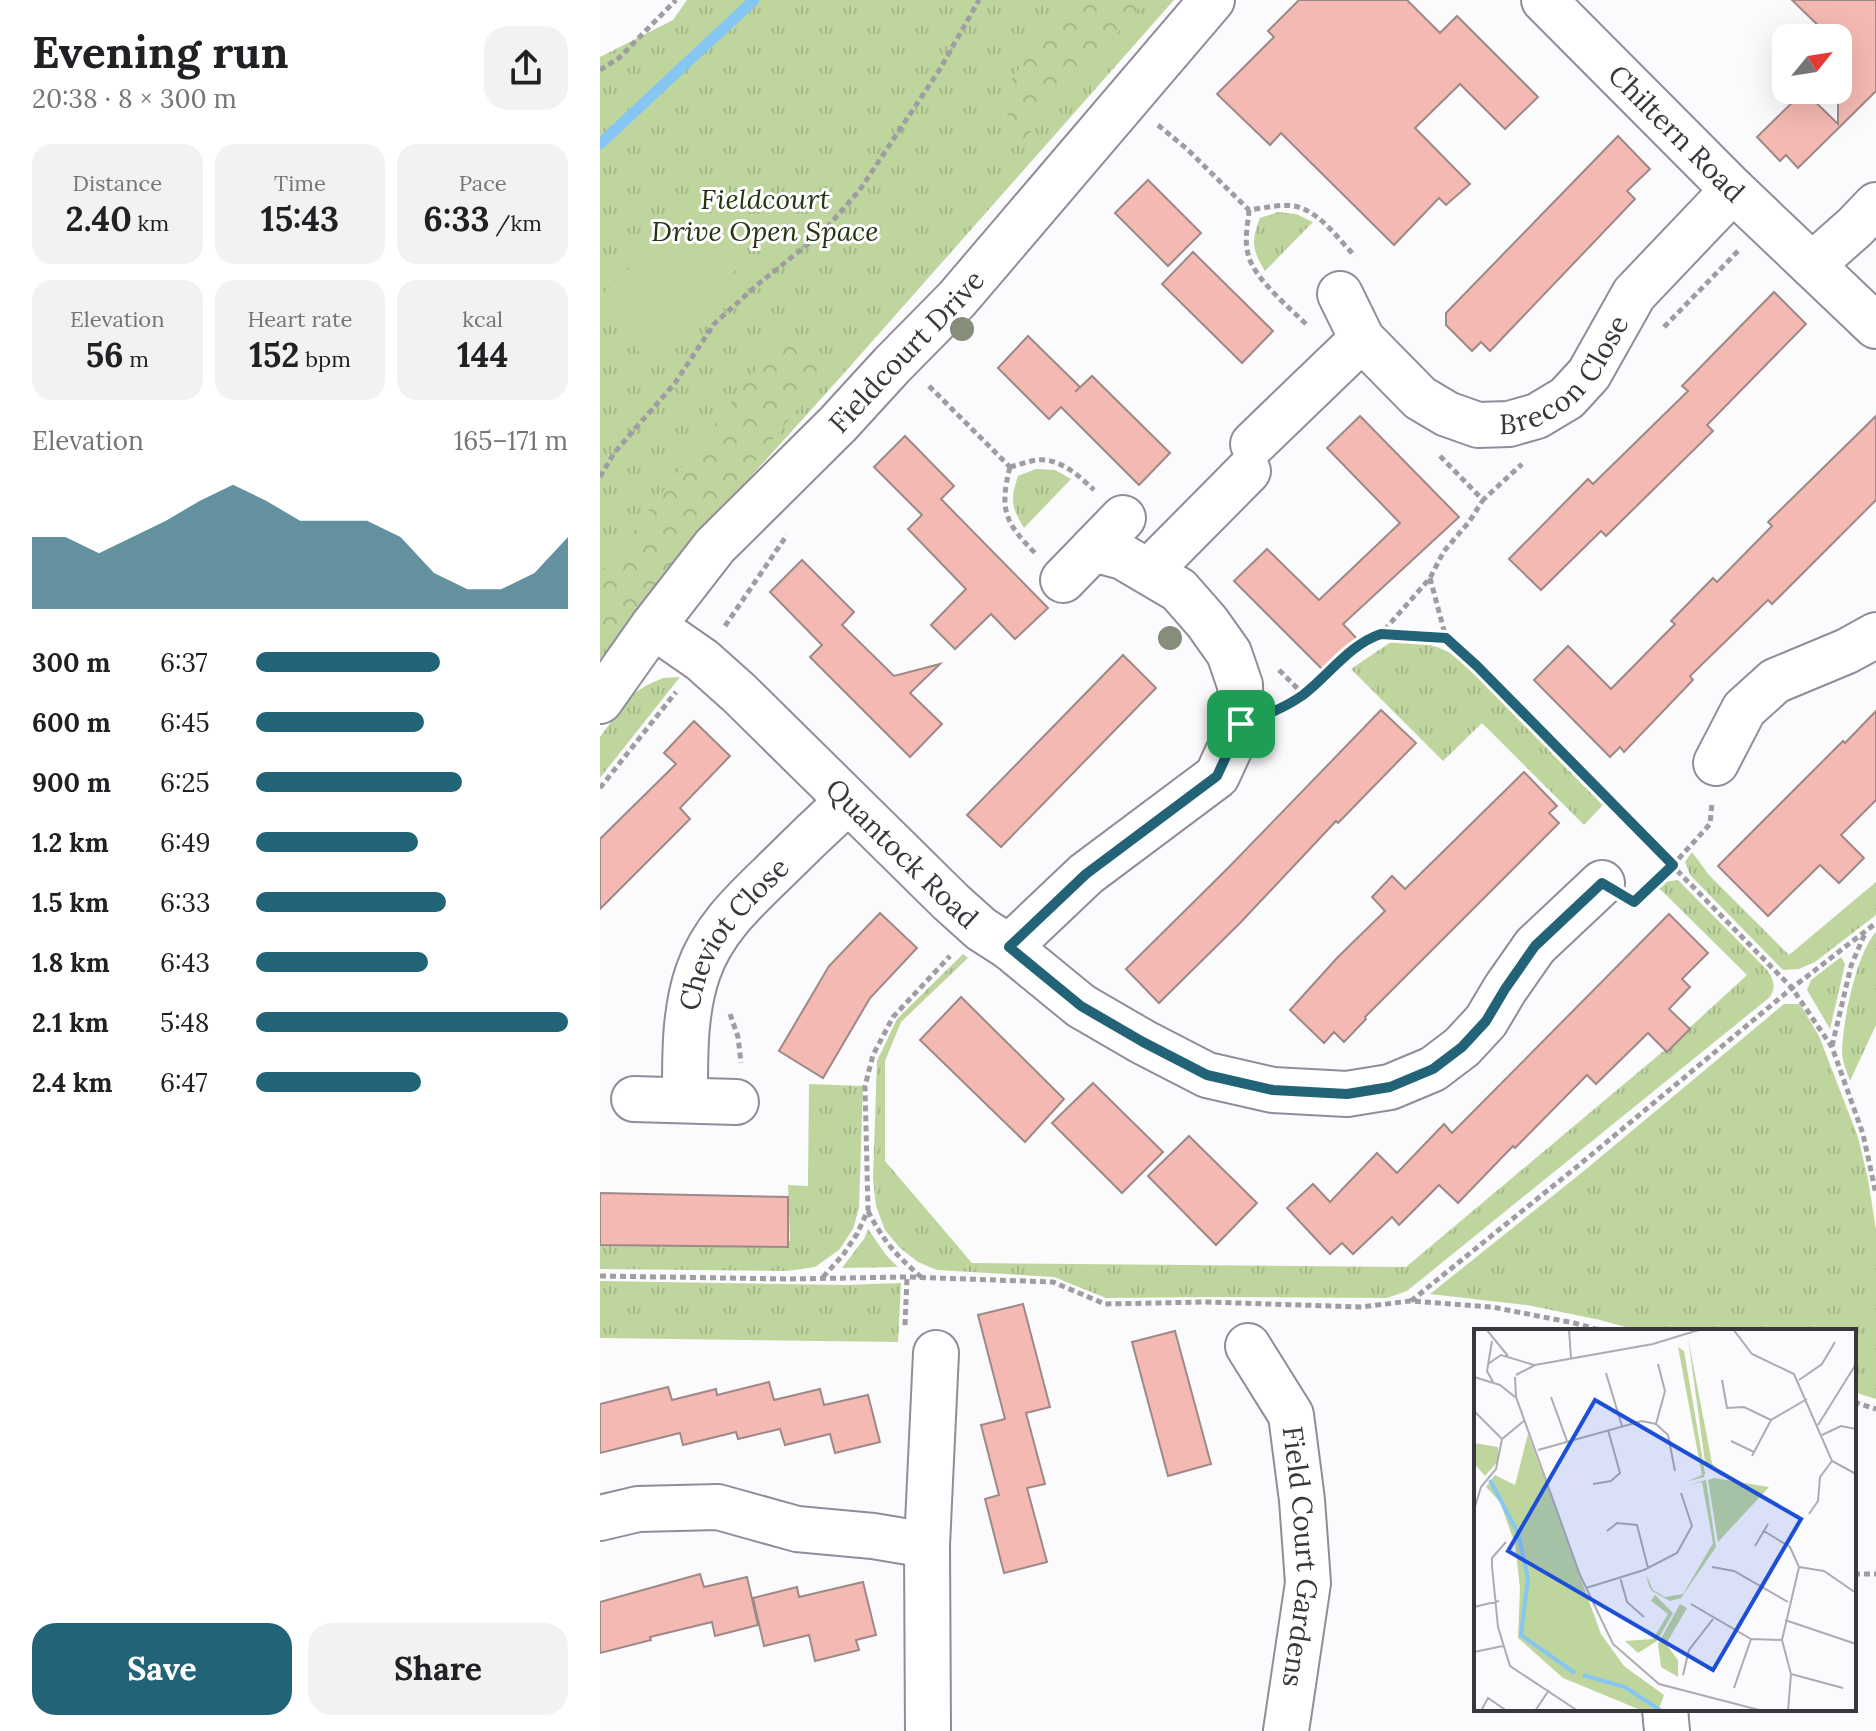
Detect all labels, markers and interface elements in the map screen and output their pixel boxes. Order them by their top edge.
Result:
text: Evening run [32,24,289,80]
north arrow [1772,24,1852,104]
map controls [1772,24,1852,104]
button: share [484,26,568,110]
street label: Chiltern Road [1601,57,1752,210]
text: 20:38 · 8 × 300 m [32,82,237,115]
text: Distance [73,169,162,197]
text: Time [274,169,326,197]
text: Pace [459,169,507,197]
park label: Fieldcourt Drive Open Space [651,181,879,249]
text: 2.40 [66,197,132,240]
text: 15:43 [261,197,339,240]
text: 6:33 [423,197,490,240]
text: km [132,209,169,237]
text: /km [490,209,542,237]
street label: Fieldcourt Drive [821,262,992,440]
text: Elevation [70,305,165,333]
text: Heart rate [248,305,352,333]
text: kcal [462,305,503,333]
street label: Brecon Close [1499,309,1637,442]
text: 56 [86,333,124,376]
text: 152 [249,333,299,376]
text: 144 [457,333,508,376]
text: m [124,345,149,373]
text: bpm [299,345,351,373]
text: Elevation [32,424,144,457]
text: 165–171 m [454,424,568,457]
text: 300 m [32,646,110,679]
text: 6:37 [160,646,207,679]
pin [1207,690,1275,758]
icon: arrive [1219,702,1263,746]
text: 600 m [32,706,111,739]
text: 6:45 [160,706,210,739]
text: 900 m [32,766,111,799]
text: 6:25 [160,766,210,799]
street label: Quantock Road [818,771,986,936]
text: 1.2 km [32,826,109,859]
text: 6:49 [160,826,211,859]
street label: Cheviot Close [671,850,796,1013]
text: 1.5 km [32,886,109,919]
text: 6:33 [160,886,211,919]
text: 1.8 km [32,946,110,979]
text: 6:43 [160,946,210,979]
text: 2.1 km [32,1006,109,1039]
text: 5:48 [160,1006,209,1039]
text: 2.4 km [32,1066,112,1099]
text: 6:47 [160,1066,208,1099]
inset map [1474,1329,1856,1711]
street label: Field Court Gardens [1275,1424,1326,1690]
button: Save [32,1623,292,1715]
button: Share [308,1623,568,1715]

